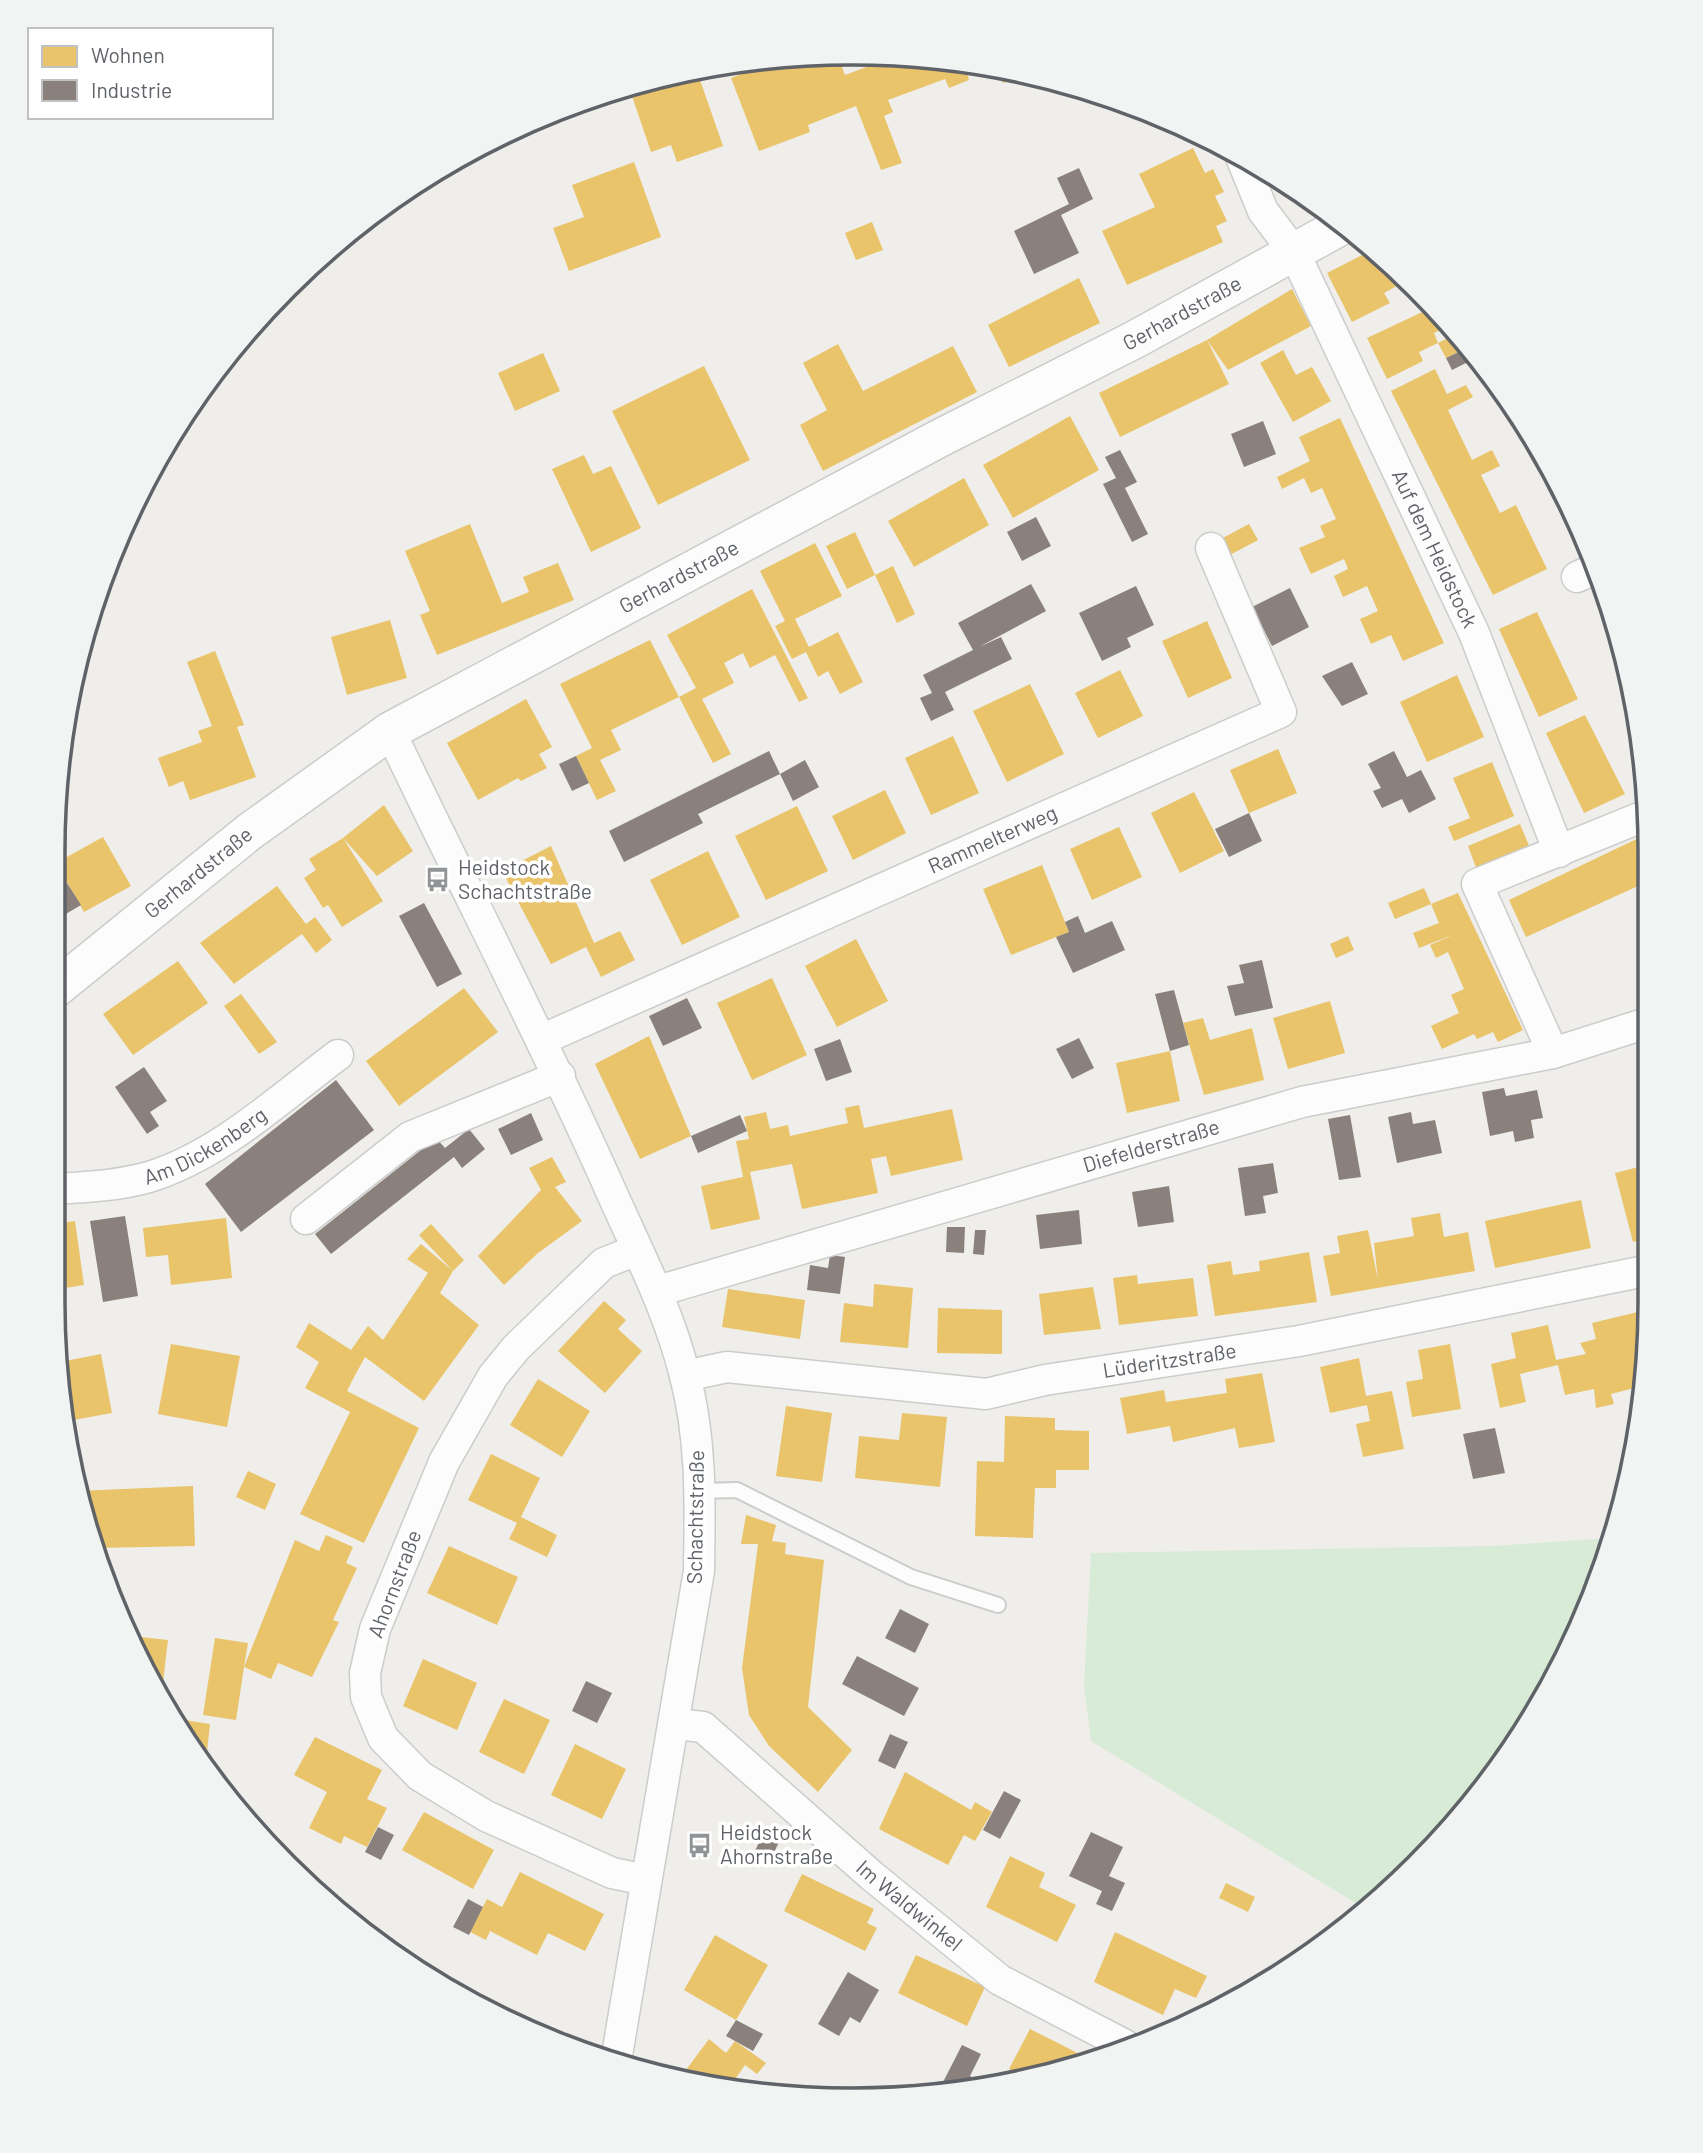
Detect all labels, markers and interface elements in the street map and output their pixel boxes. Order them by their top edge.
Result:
legend [28,28,273,119]
text: Wohnen [91,42,165,67]
text: Industrie [91,77,172,102]
street label: Gerhardstraße [1118,269,1245,355]
street label: Auf dem Heidstock [1388,465,1484,631]
street label: Gerhardstraße [614,534,742,618]
street label: Rammelterweg [924,799,1060,878]
street label: Gerhardstraße [139,821,257,923]
place label: Heidstock Schachtstraße [458,854,592,903]
bus stop icon: Heidstock Schachtstraße [424,866,452,894]
street label: Am Dickenberg [140,1101,271,1189]
street label: Diefelderstraße [1080,1113,1222,1177]
street label: Lüderitzstraße [1101,1337,1238,1382]
street label: Schachtstraße [681,1450,708,1584]
street label: Ahornstraße [362,1526,426,1641]
place label: Heidstock Ahornstraße [720,1819,833,1868]
bus stop icon: Heidstock Ahornstraße [686,1831,714,1859]
street label: Im Waldwinkel [852,1854,968,1955]

